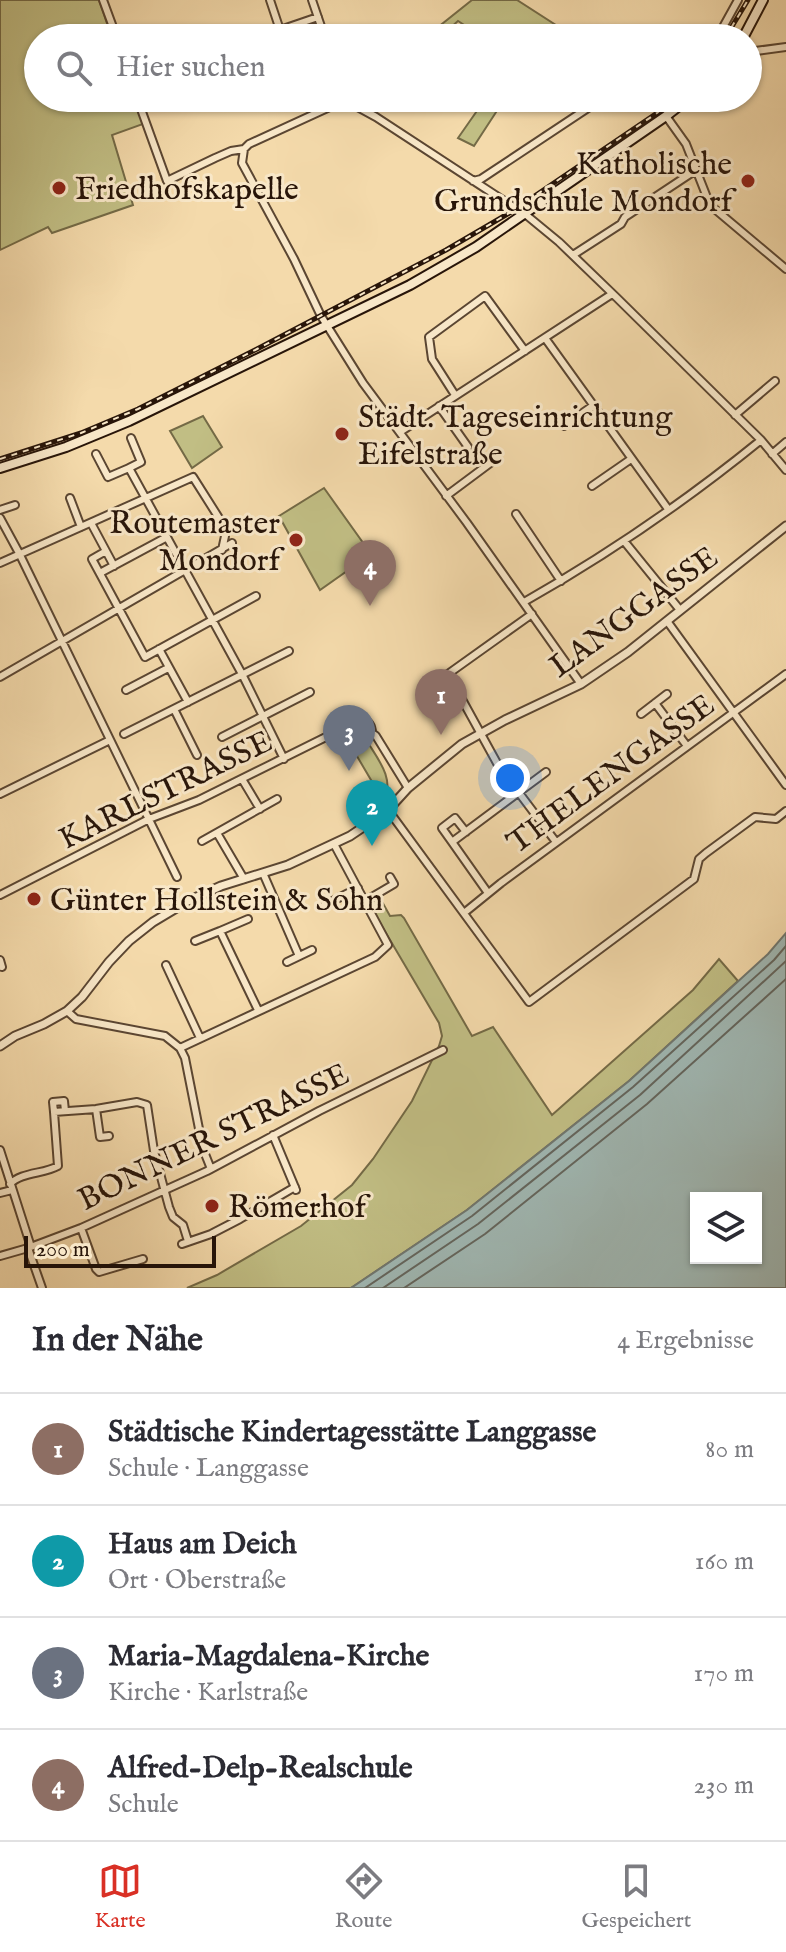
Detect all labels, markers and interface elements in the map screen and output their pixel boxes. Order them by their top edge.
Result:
search box [24,24,762,112]
icon: search [52,46,96,90]
text: Hier suchen [116,49,266,87]
place label: Katholische Grundschule Mondorf [434,145,737,223]
place label: Friedhofskapelle [75,170,299,211]
marker: Katholische Grundschule Mondorf [739,172,757,190]
marker: Friedhofskapelle [50,179,68,197]
place label: Städt. Tageseinrichtung Eifelstraße [358,398,673,476]
marker: Städt. Tageseinrichtung Eifelstraße [333,425,351,443]
place label: Routemaster Mondorf [109,504,285,582]
marker: Routemaster Mondorf [287,531,305,549]
street label: LANGGASSE [542,538,727,688]
pin: 4 [344,540,396,606]
pin: 1 [415,669,467,735]
street label: THELENGASSE [500,686,723,864]
pin: 3 [323,705,375,771]
street label: KARLSTRASSE [53,722,279,861]
your location [490,758,530,798]
pin: 2 [346,780,398,846]
place label: Günter Hollstein & Sohn [50,881,383,922]
marker: Günter Hollstein & Sohn [25,890,43,908]
street label: BONNER STRASSE [72,1055,356,1222]
place label: Römerhof [228,1188,371,1229]
map controls [690,1192,762,1264]
button: layers [690,1192,762,1264]
marker: Römerhof [203,1197,221,1215]
scale bar [24,1232,216,1268]
text: 200 m [36,1236,90,1264]
text: In der Nähe [32,1319,203,1362]
text: 4 Ergebnisse [617,1324,754,1357]
text: Städtische Kindertagesstätte Langgasse [108,1414,596,1452]
text: 1 [53,1433,63,1466]
text: 80 m [705,1433,754,1466]
text: Schule · Langgasse [108,1452,309,1485]
text: Haus am Deich [108,1526,297,1564]
text: 2 [52,1545,64,1578]
text: 160 m [695,1545,754,1578]
text: Ort · Oberstraße [108,1564,286,1597]
text: Maria-Magdalena-Kirche [108,1638,429,1676]
text: 3 [53,1657,63,1690]
text: 170 m [694,1657,754,1690]
text: Kirche · Karlstraße [108,1676,308,1709]
text: Alfred-Delp-Realschule [108,1750,413,1788]
text: 4 [52,1769,64,1802]
text: 230 m [694,1769,754,1802]
text: Schule [108,1788,179,1821]
tab: Karte [95,1859,146,1935]
tab: Route [335,1859,392,1935]
tab: Gespeichert [581,1859,691,1935]

